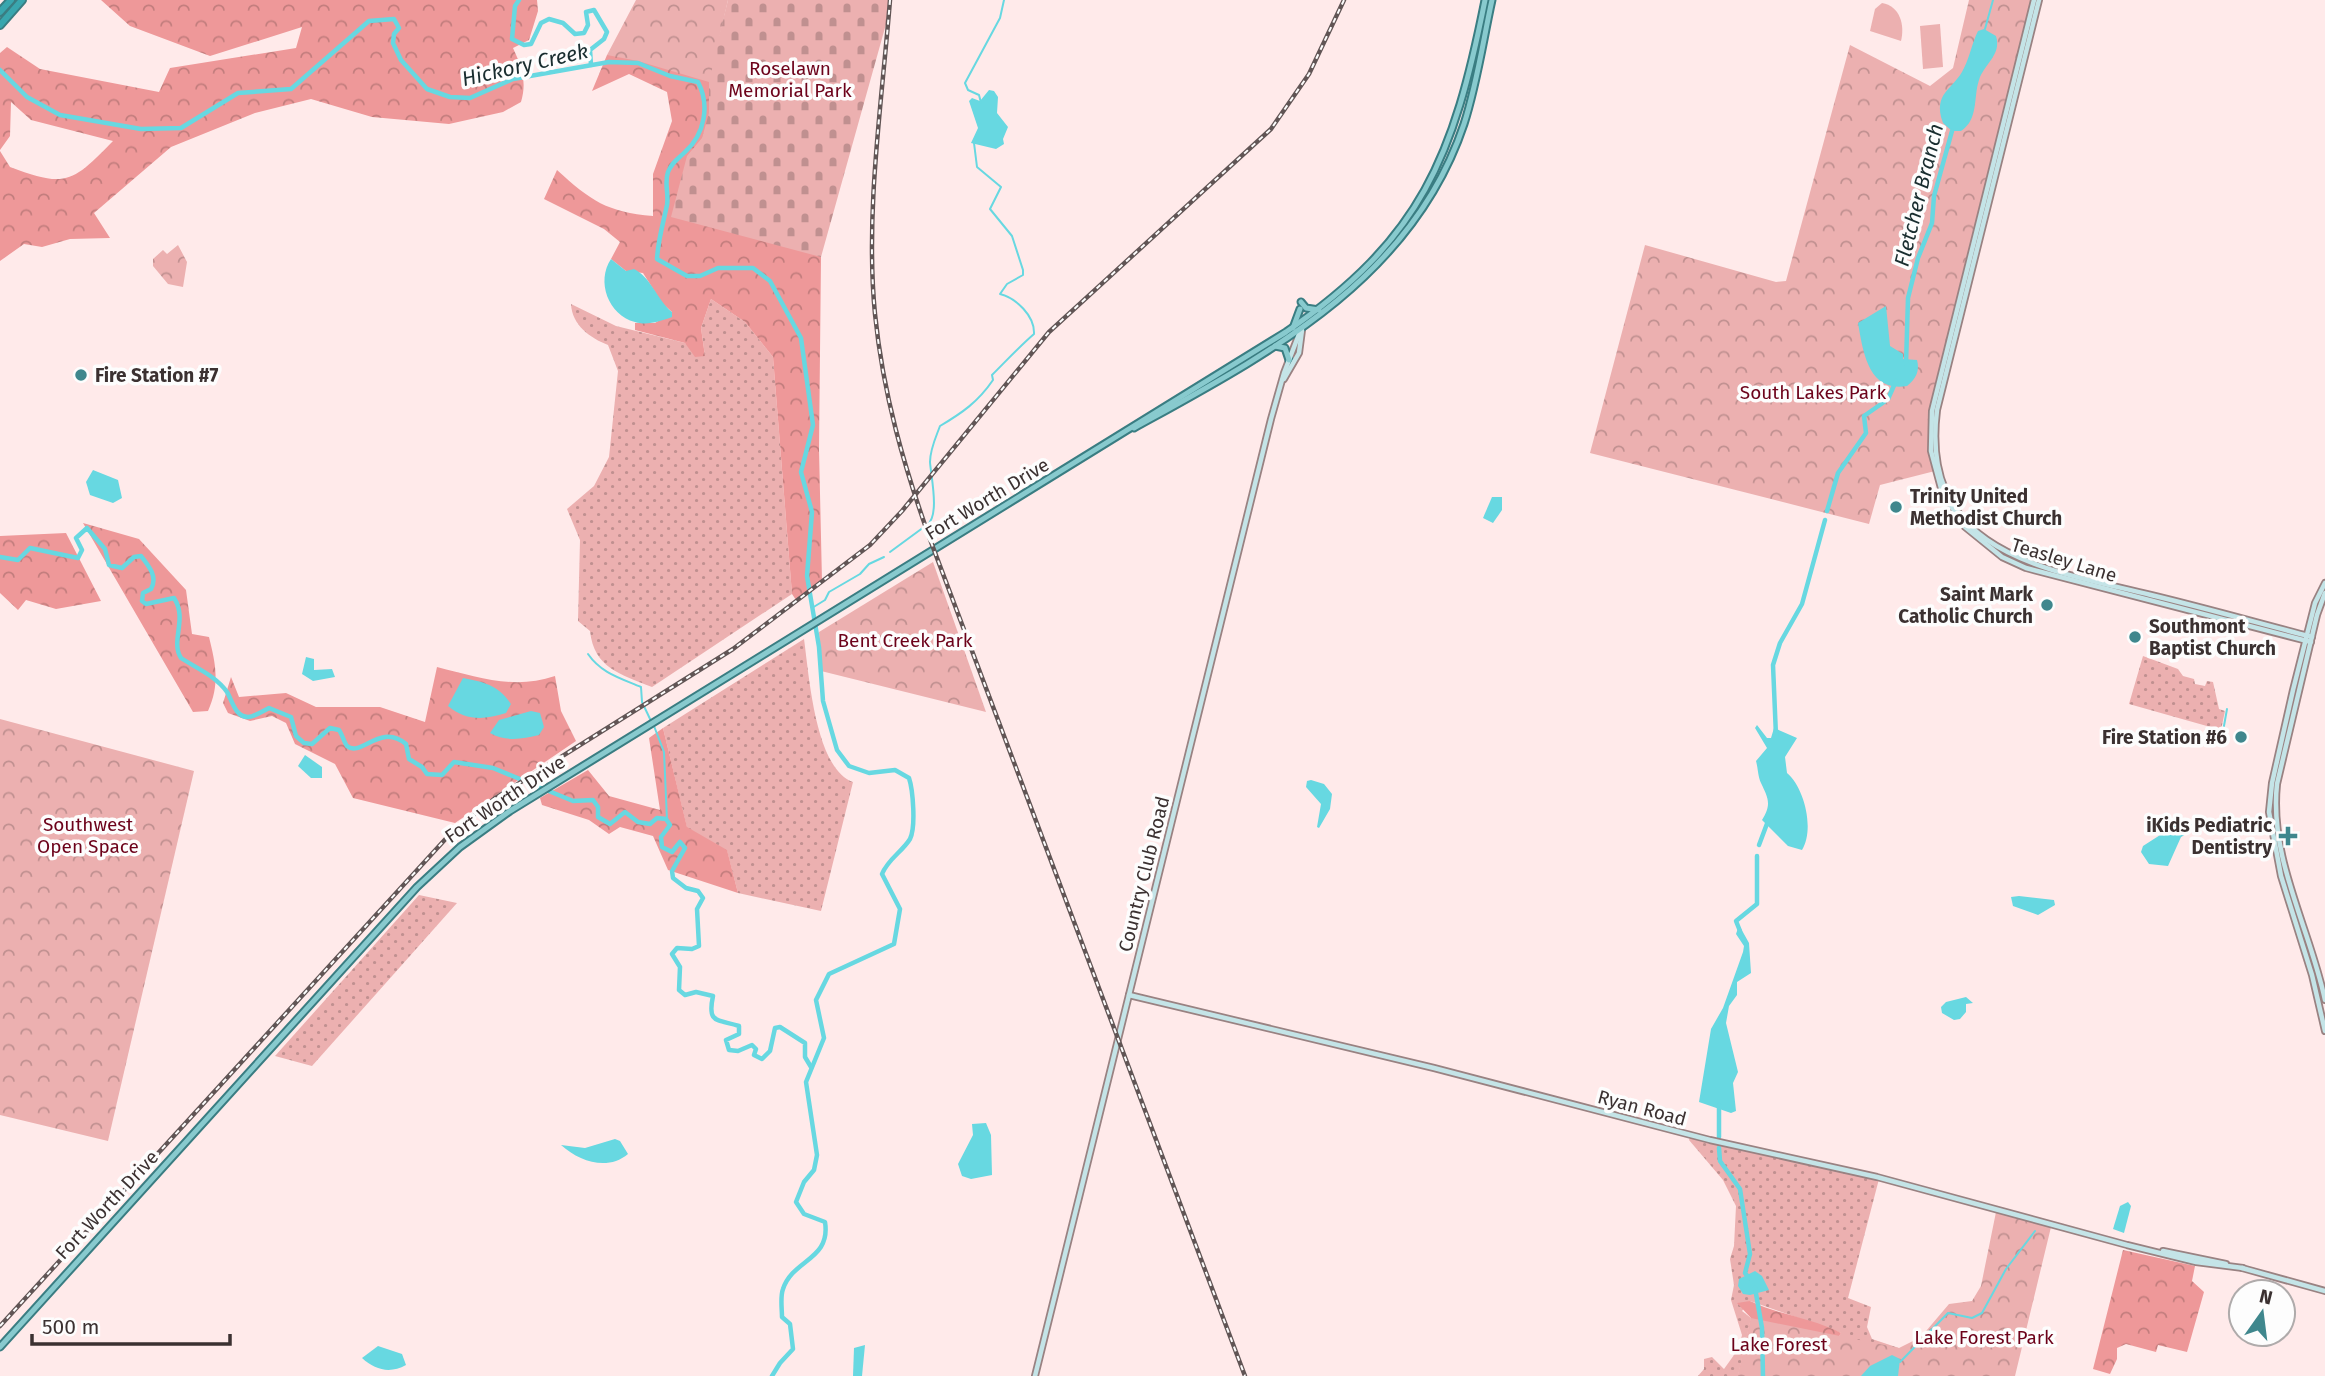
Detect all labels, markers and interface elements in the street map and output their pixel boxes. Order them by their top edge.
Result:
water label: Hickory Creek [459,38,591,92]
park label: Roselawn Memorial Park [728,57,852,102]
water label: Fletcher Branch [1889,121,1949,269]
place label: Fire Station #7 [95,364,218,387]
marker: Fire Station #7 [73,367,89,383]
park label: South Lakes Park [1740,381,1886,404]
street label: Fort Worth Drive [921,453,1053,545]
place label: Trinity United Methodist Church [1910,485,2062,530]
marker: Trinity United Methodist Church [1888,499,1904,515]
street label: Teasley Lane [2008,533,2120,587]
place label: Saint Mark Catholic Church [1898,583,2033,628]
marker: Saint Mark Catholic Church [2039,597,2055,613]
place label: Southmont Baptist Church [2149,615,2276,660]
park label: Bent Creek Park [838,629,973,652]
marker: Southmont Baptist Church [2127,629,2143,645]
place label: Fire Station #6 [2102,726,2227,749]
marker: Fire Station #6 [2233,729,2249,745]
street label: Fort Worth Drive [440,750,570,848]
street label: Country Club Road [1114,794,1174,954]
park label: Southwest Open Space [37,813,139,858]
place label: iKids Pediatric Dentistry [2146,814,2272,859]
marker: iKids Pediatric Dentistry [2278,826,2298,846]
street label: Ryan Road [1595,1085,1689,1131]
street label: Fort Worth Drive [51,1146,163,1264]
north arrow [2227,1278,2297,1348]
text: N [2257,1284,2275,1310]
scale bar [32,1302,229,1346]
text: 500 m [42,1314,100,1340]
park label: Lake Forest Park [1914,1326,2054,1349]
park label: Lake Forest [1730,1333,1828,1356]

